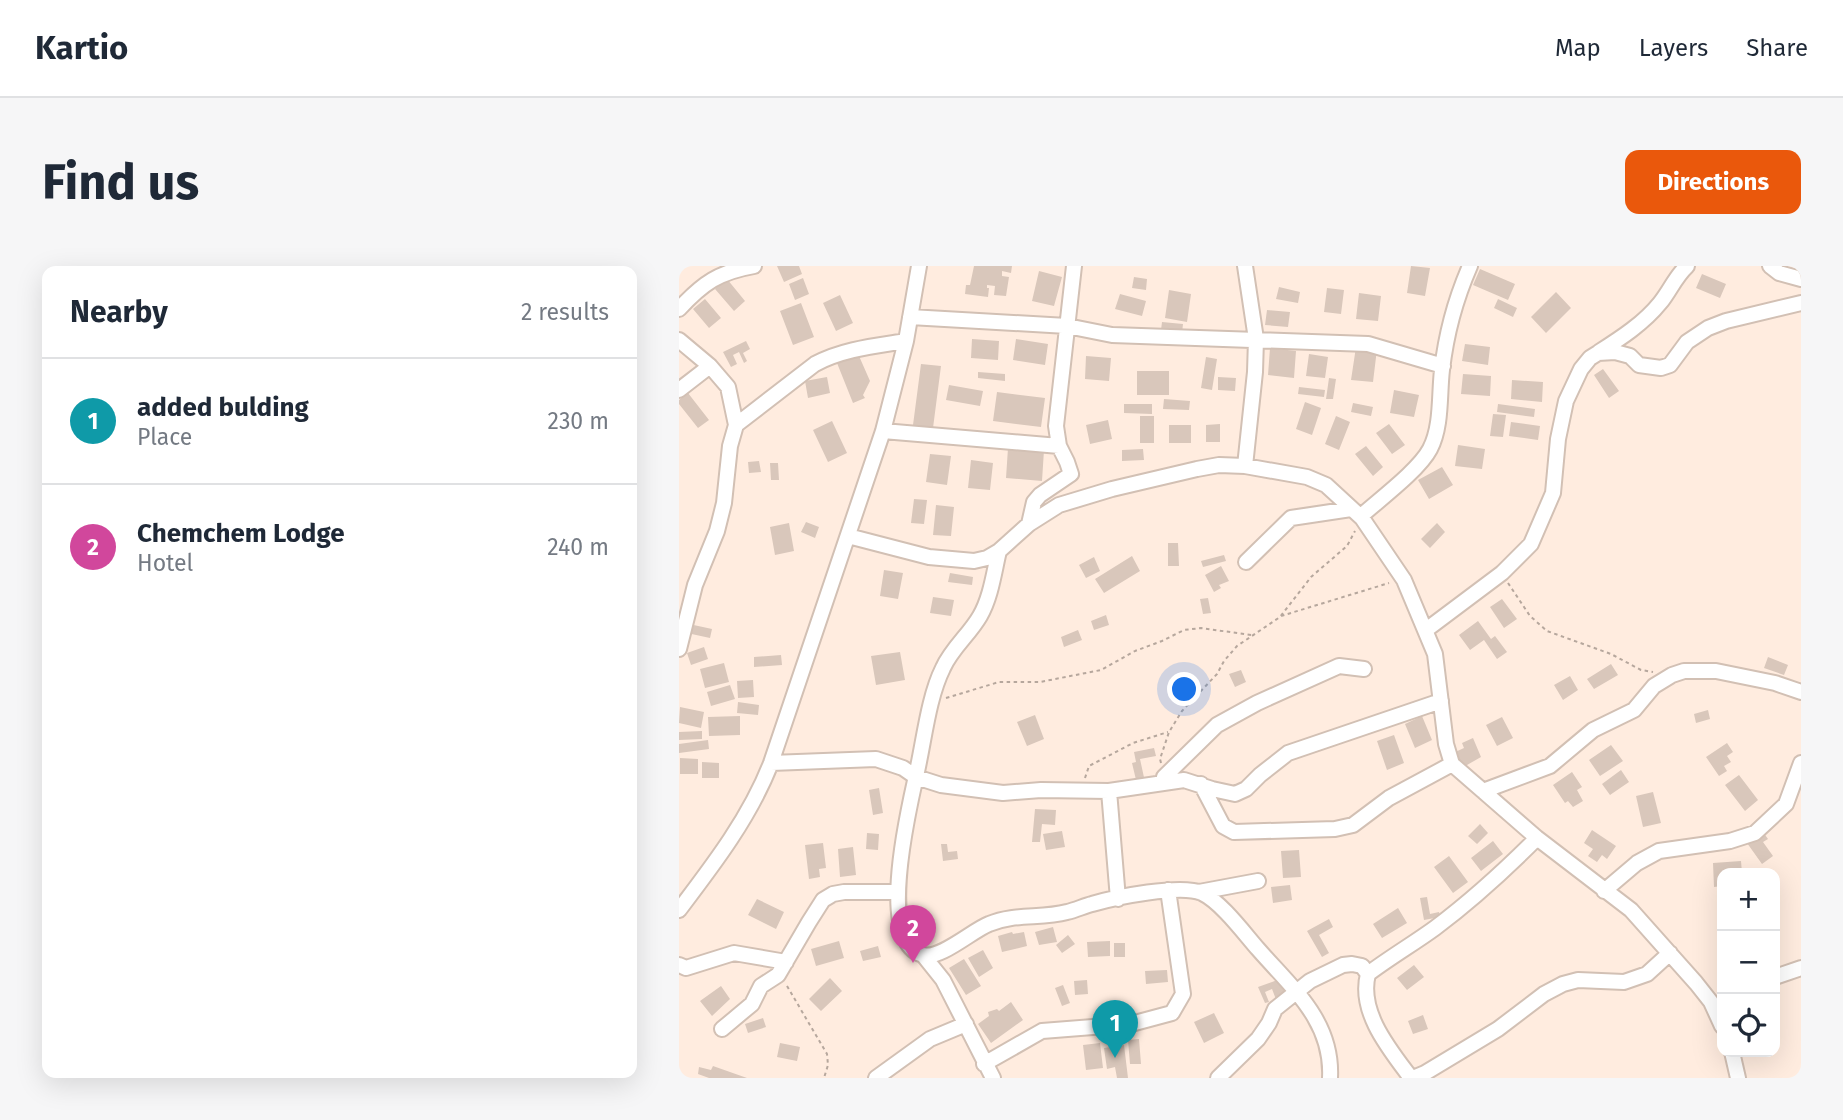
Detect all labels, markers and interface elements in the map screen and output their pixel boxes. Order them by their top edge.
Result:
text: Kartio [35,28,128,68]
text: Map [1555,34,1601,62]
text: Layers [1639,34,1708,62]
text: Share [1746,34,1808,62]
button: Directions [1625,150,1801,214]
text: Find us [42,153,199,212]
text: Nearby [70,294,168,330]
text: 2 results [521,298,609,326]
text: added bulding [137,392,309,423]
text: 1 [88,407,98,435]
text: 230 m [548,407,609,435]
text: Place [137,423,192,451]
text: Chemchem Lodge [137,518,345,549]
text: 2 [87,533,99,561]
text: 240 m [547,533,609,561]
text: Hotel [137,549,193,577]
your location [1167,672,1201,706]
map controls [1717,868,1780,1057]
button: + [1717,868,1780,931]
pin: 2 [890,905,936,963]
button: − [1717,931,1780,994]
button: locate [1717,994,1780,1057]
pin: 1 [1092,1000,1138,1058]

